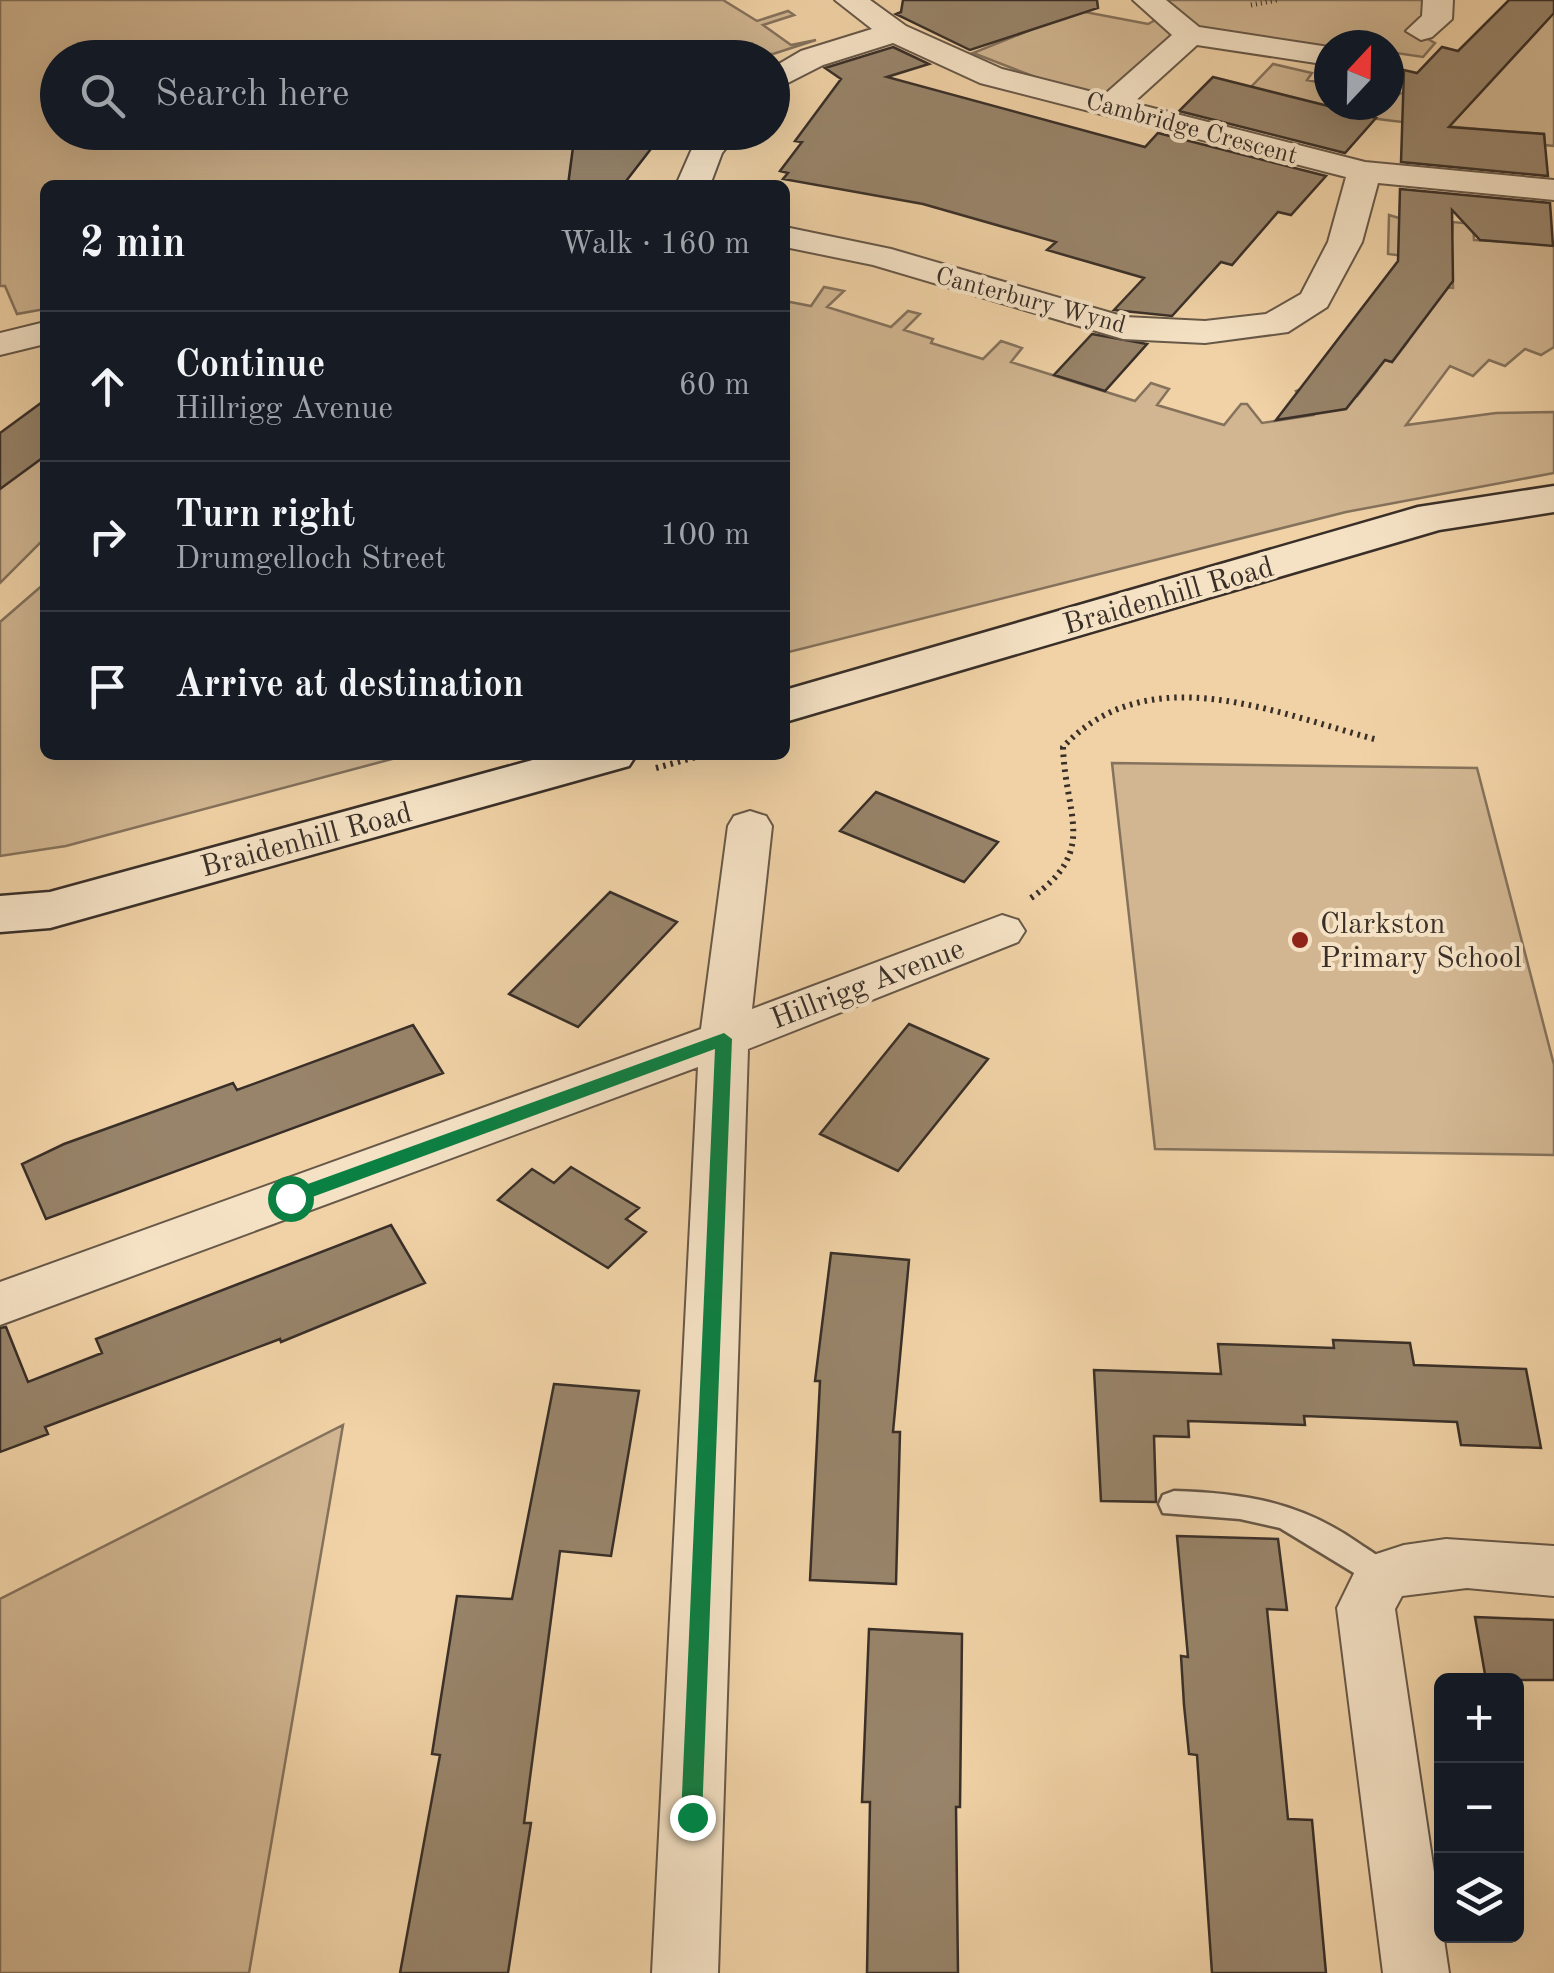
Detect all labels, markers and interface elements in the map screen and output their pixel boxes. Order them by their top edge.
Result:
north arrow [1314,30,1404,120]
search box [40,40,790,150]
icon: search [75,68,130,123]
text: Search here [155,76,350,114]
street label: Cambridge Crescent [1083,89,1300,170]
text: 2 min [80,224,186,266]
text: Walk · 160 m [560,229,750,261]
street label: Canterbury Wynd [932,264,1128,339]
text: Continue [175,347,325,385]
icon: ahead [80,359,135,414]
text: 60 m [679,370,750,402]
text: Hillrigg Avenue [175,394,393,426]
text: Turn right [175,497,355,535]
icon: right [80,509,135,564]
text: 100 m [660,520,750,552]
text: Drumgelloch Street [175,544,446,576]
street label: Braidenhill Road [1060,553,1277,641]
icon: arrive [80,659,135,714]
text: Arrive at destination [175,667,524,705]
street label: Braidenhill Road [198,798,415,884]
place label: Clarkston Primary School [1320,910,1522,974]
marker: Clarkston Primary School [1289,929,1311,951]
street label: Hillrigg Avenue [767,934,969,1035]
route start [268,1176,314,1222]
map controls [1434,1673,1524,1943]
button: + [1434,1673,1524,1763]
button: − [1434,1763,1524,1853]
route end [670,1795,716,1841]
button: layers [1434,1853,1524,1943]

